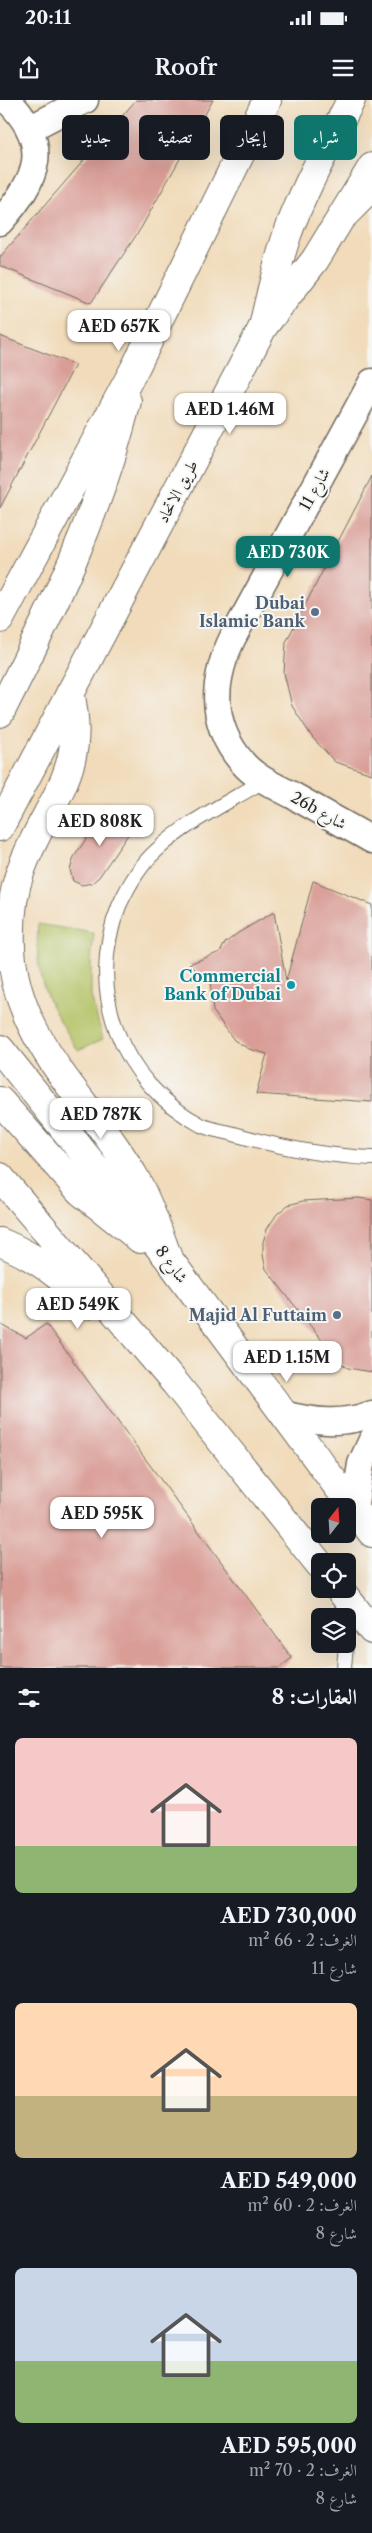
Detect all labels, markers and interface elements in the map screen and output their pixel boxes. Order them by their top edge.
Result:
text: 20:11 [25,6,71,29]
icon: share [15,54,43,82]
text: Roofr [154,54,218,81]
icon: menu [329,54,357,82]
chip: جديد [62,115,129,160]
chip: تصفية [139,115,210,160]
chip: إيجار [220,115,284,160]
chip: شراء [294,115,357,160]
pin: AED 657K [67,310,171,352]
text: AED 657K [78,316,160,336]
pin: AED 1.46M [173,392,287,435]
text: AED 1.46M [185,399,275,419]
street label: طريق الاتحاد [152,456,203,526]
street label: شارع 11 [294,464,337,516]
pin: AED 730K [236,536,340,578]
text: AED 730K [247,542,329,562]
place label: Dubai Islamic Bank [199,593,305,631]
marker: Dubai Islamic Bank [309,606,321,618]
street label: 26b شارع [286,787,350,837]
pin: AED 808K [48,804,152,847]
text: AED 808K [58,811,142,831]
place label: Commercial Bank of Dubai [164,966,281,1004]
marker: Commercial Bank of Dubai [285,979,297,991]
pin: AED 787K [49,1098,153,1140]
text: AED 787K [60,1104,142,1124]
street label: شارع 8 [148,1241,192,1289]
pin: AED 549K [26,1288,130,1330]
text: AED 549K [37,1294,119,1314]
place label: Majid Al Futtaim [189,1305,327,1325]
marker: Majid Al Futtaim [331,1309,343,1321]
pin: AED 1.15M [230,1340,344,1383]
text: AED 1.15M [244,1347,330,1367]
pin: AED 595K [50,1496,154,1539]
north arrow [311,1498,356,1542]
map controls [311,1498,356,1653]
text: AED 595K [61,1503,143,1523]
button: locate [311,1553,356,1598]
button: layers [311,1608,356,1653]
icon: filters [15,1684,43,1712]
text: العقارات: 8 [272,1684,357,1709]
icon: home [141,1770,231,1860]
text: AED 730,000 [220,1903,357,1928]
text: الغرف: 2 · 66 m² [248,1930,357,1950]
text: شارع 11 [311,1958,357,1978]
icon: home [141,2035,231,2125]
text: AED 549,000 [221,2168,357,2193]
text: الغرف: 2 · 60 m² [247,2195,357,2215]
text: شارع 8 [315,2223,357,2243]
icon: home [141,2300,231,2390]
text: AED 595,000 [221,2433,357,2458]
text: الغرف: 2 · 70 m² [249,2460,357,2480]
text: شارع 8 [315,2488,357,2508]

